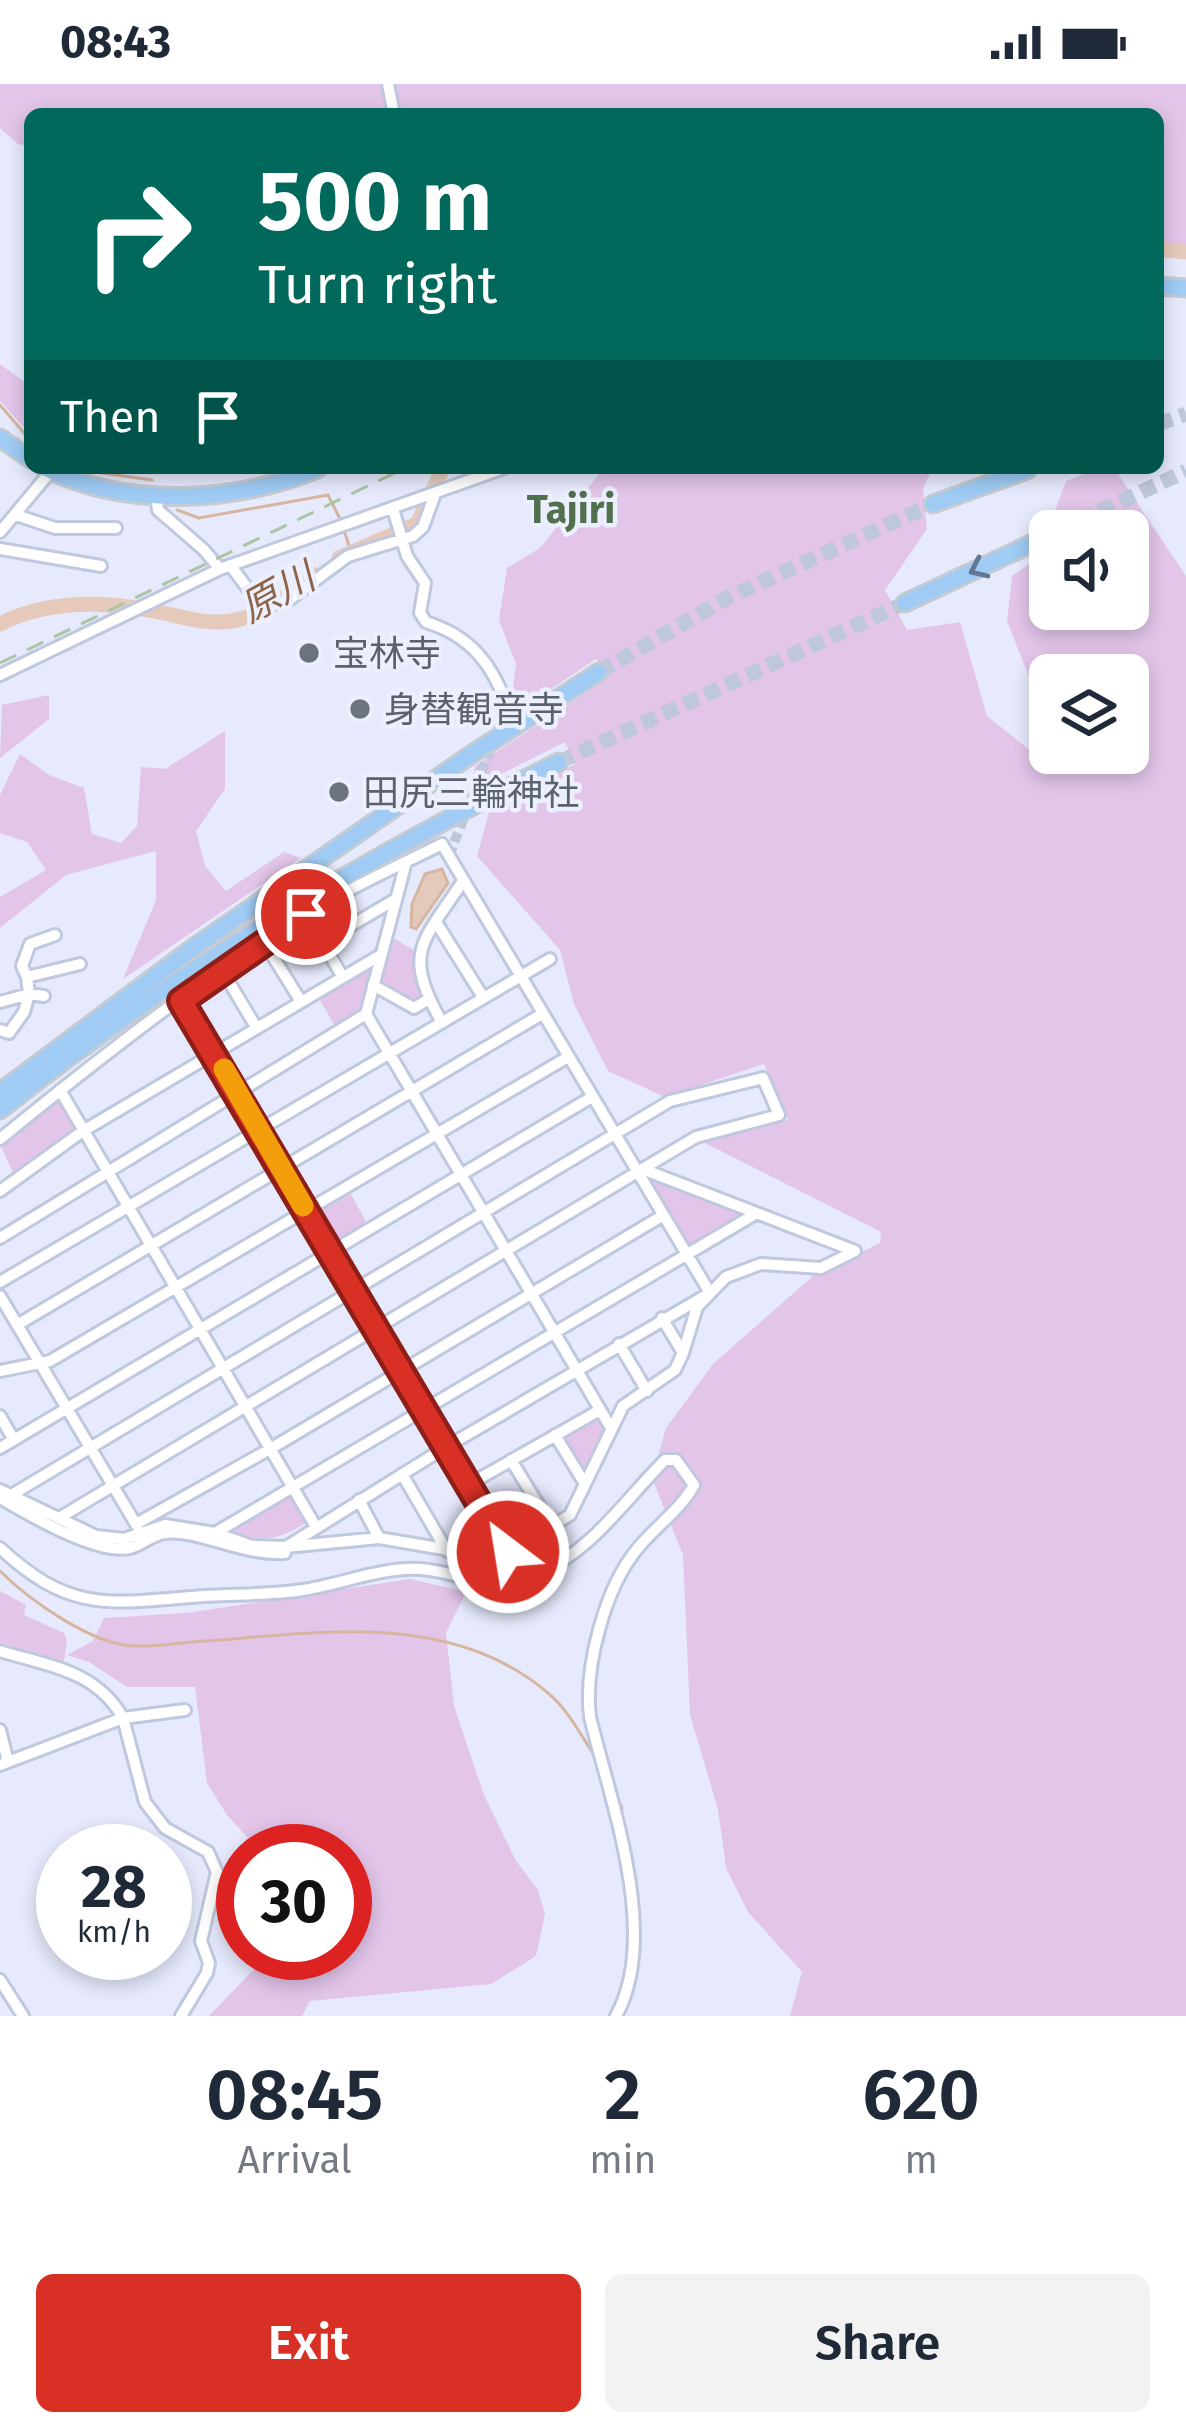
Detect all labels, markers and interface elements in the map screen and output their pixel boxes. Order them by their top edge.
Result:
text: 08:43 [60,15,171,69]
text: 500 m [258,151,492,252]
icon: right [60,156,216,312]
text: Turn right [258,253,497,317]
icon: arrive [185,384,251,450]
text: Then [60,390,161,444]
district label: Tajiri [527,487,615,533]
map controls [1029,510,1149,774]
button: sound [1029,510,1149,630]
water label: 原川 [232,552,326,632]
one-way arrow [968,555,990,578]
place label: 宝林寺 [333,632,441,676]
marker: 宝林寺 [296,640,322,666]
button: layers [1029,654,1149,774]
place label: 身替観音寺 [384,688,564,732]
marker: 身替観音寺 [347,696,373,722]
place label: 田尻三輪神社 [363,771,579,815]
marker: 田尻三輪神社 [326,779,352,805]
pin [255,863,357,965]
icon: arrive [273,881,339,947]
position arrow [445,1489,571,1615]
speed limit sign: 30 [216,1824,372,1980]
text: 28 [81,1851,147,1923]
text: km/h [77,1914,151,1950]
text: 08:45 [206,2052,383,2138]
text: 2 [604,2052,641,2138]
text: 620 [862,2052,980,2138]
text: Arrival [237,2137,352,2183]
text: min [589,2137,656,2183]
text: m [904,2137,938,2183]
button: Exit [36,2274,581,2412]
button: Share [605,2274,1150,2412]

